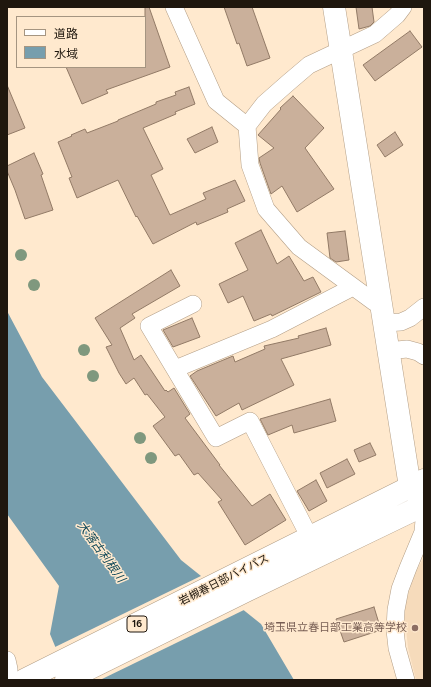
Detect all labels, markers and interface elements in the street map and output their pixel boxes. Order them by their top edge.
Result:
legend [16,16,146,68]
text: 道路 [54,27,78,41]
text: 水域 [54,47,78,61]
water label: 大落古利根川 [74,519,128,585]
street label: 岩槻春日部バイパス [177,552,271,608]
road number: 16 [127,616,147,632]
place label: 埼玉県立春日部工業高等学校 [264,621,407,635]
marker: 埼玉県立春日部工業高等学校 [410,623,420,633]

